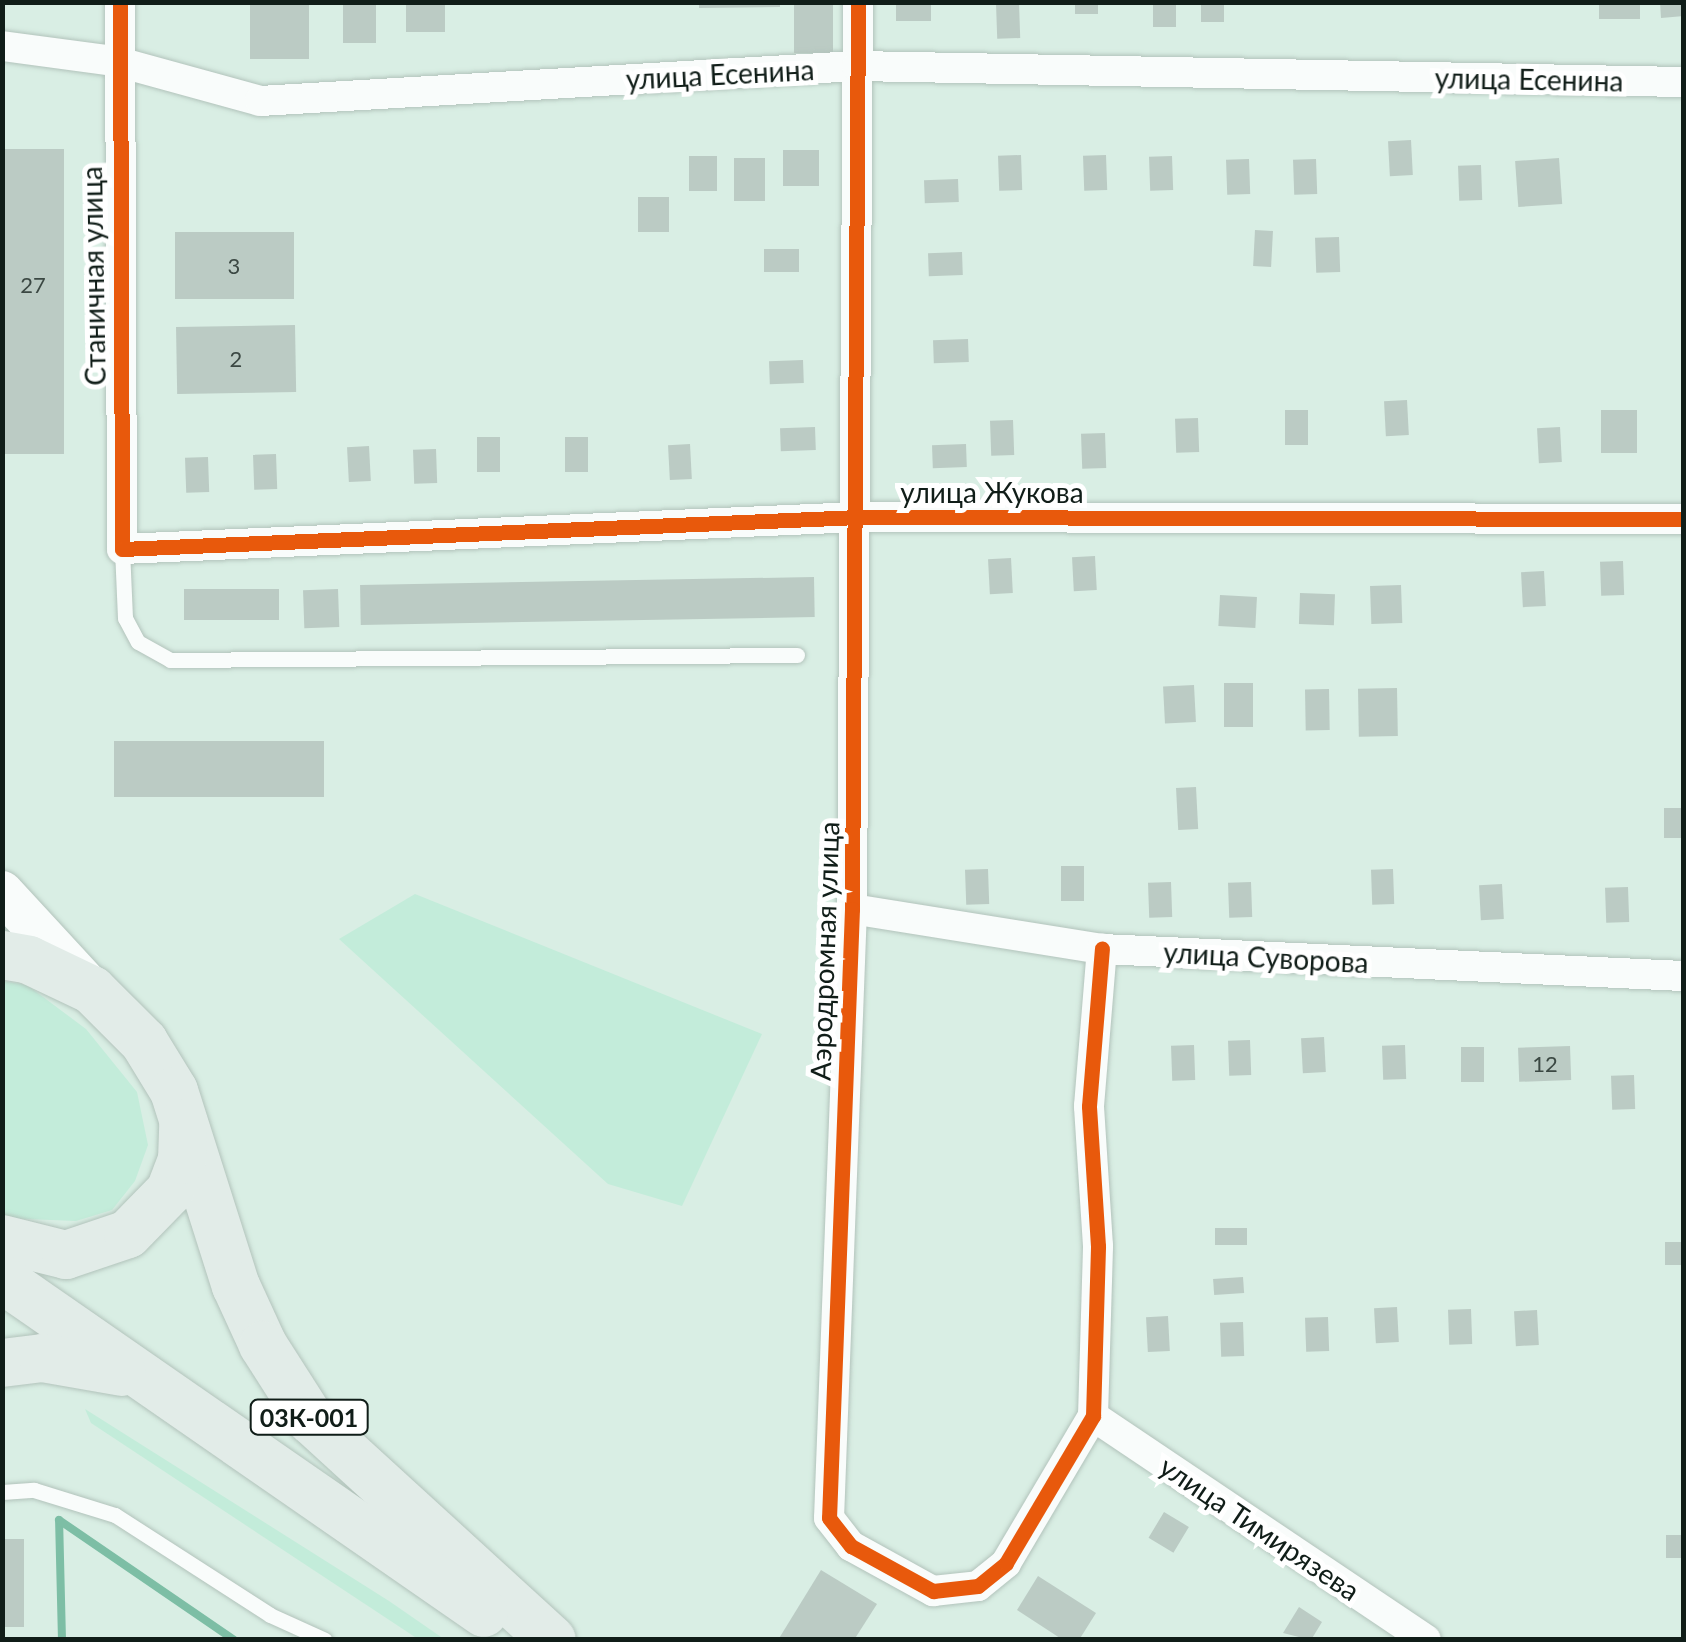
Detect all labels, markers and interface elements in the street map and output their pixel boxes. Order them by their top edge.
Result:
street label: улица Есенина [625,52,815,96]
street label: улица Есенина [1434,61,1624,97]
street label: Станичная улица [74,166,112,386]
house number: 3 [228,253,240,279]
house number: 27 [20,272,46,298]
house number: 2 [230,346,242,372]
street label: улица Жукова [900,475,1084,509]
street label: Аэродромная улица [803,821,845,1081]
street label: улица Суворова [1163,935,1369,979]
house number: 12 [1532,1051,1558,1077]
road number: 03К-001 [249,1397,369,1437]
street label: улица Тимирязева [1154,1449,1366,1607]

